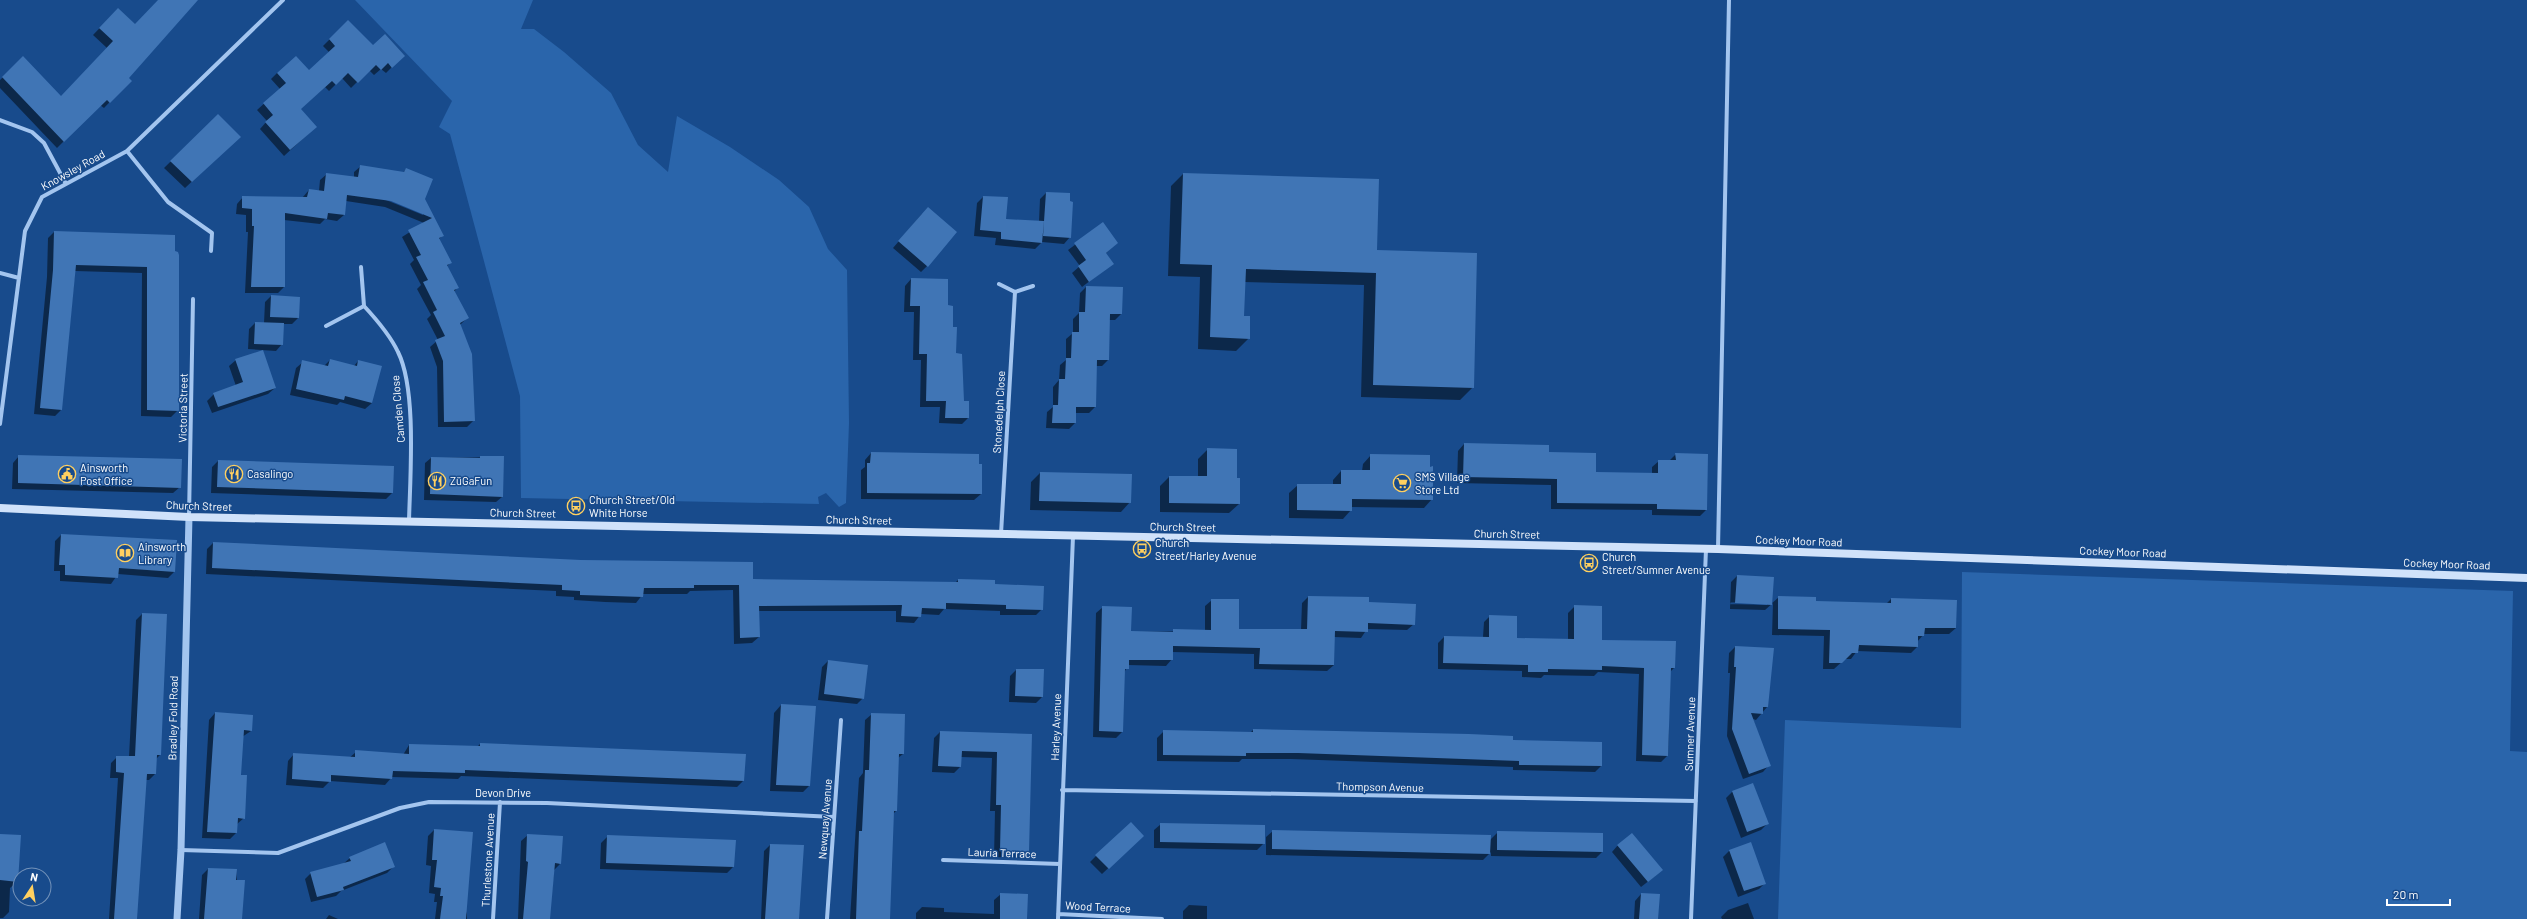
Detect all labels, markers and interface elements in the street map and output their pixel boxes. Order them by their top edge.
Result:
street label: Knowsley Road [39,147,107,192]
street label: Stonedelph Close [990,370,1007,454]
street label: Victoria Street [175,373,190,443]
street label: Camden Close [388,375,407,443]
place label: Ainsworth Post Office [80,461,133,487]
public building icon: Ainsworth Post Office [57,464,77,484]
restaurant icon: Casalingo [224,464,244,484]
place label: Casalingo [247,467,293,480]
place label: SMS Village Store Ltd [1415,470,1470,496]
restaurant icon: ZüGaFun [427,471,447,491]
supermarket icon: SMS Village Store Ltd [1392,473,1412,493]
place label: ZüGaFun [450,474,492,487]
place label: Church Street/Old White Horse [589,493,675,519]
bus stop icon: Church Street/Old White Horse [566,496,586,516]
street label: Church Street [166,498,232,513]
street label: Church Street [490,505,556,520]
street label: Church Street [826,512,892,527]
street label: Church Street [1150,519,1216,534]
street label: Church Street [1474,526,1540,541]
street label: Cockey Moor Road [1755,532,1843,549]
place label: Church Street/Harley Avenue [1155,536,1257,562]
bus stop icon: Church Street/Harley Avenue [1132,539,1152,559]
place label: Ainsworth Library [138,540,186,566]
library icon: Ainsworth Library [115,543,135,563]
street label: Cockey Moor Road [2079,543,2167,560]
place label: Church Street/Sumner Avenue [1602,550,1711,576]
bus stop icon: Church Street/Sumner Avenue [1579,553,1599,573]
street label: Cockey Moor Road [2403,555,2491,572]
street label: Bradley Fold Road [165,675,180,761]
street label: Harley Avenue [1048,693,1063,761]
street label: Sumner Avenue [1682,696,1697,771]
street label: Newquay Avenue [815,778,834,860]
street label: Thompson Avenue [1336,779,1424,794]
street label: Devon Drive [475,786,531,799]
street label: Thurlestone Avenue [479,812,496,907]
street label: Lauria Terrace [967,845,1037,860]
north arrow [12,867,52,907]
text: N [29,870,39,884]
scale bar [2387,881,2450,907]
text: 20 m [2393,887,2419,901]
street label: Wood Terrace [1065,898,1131,915]

